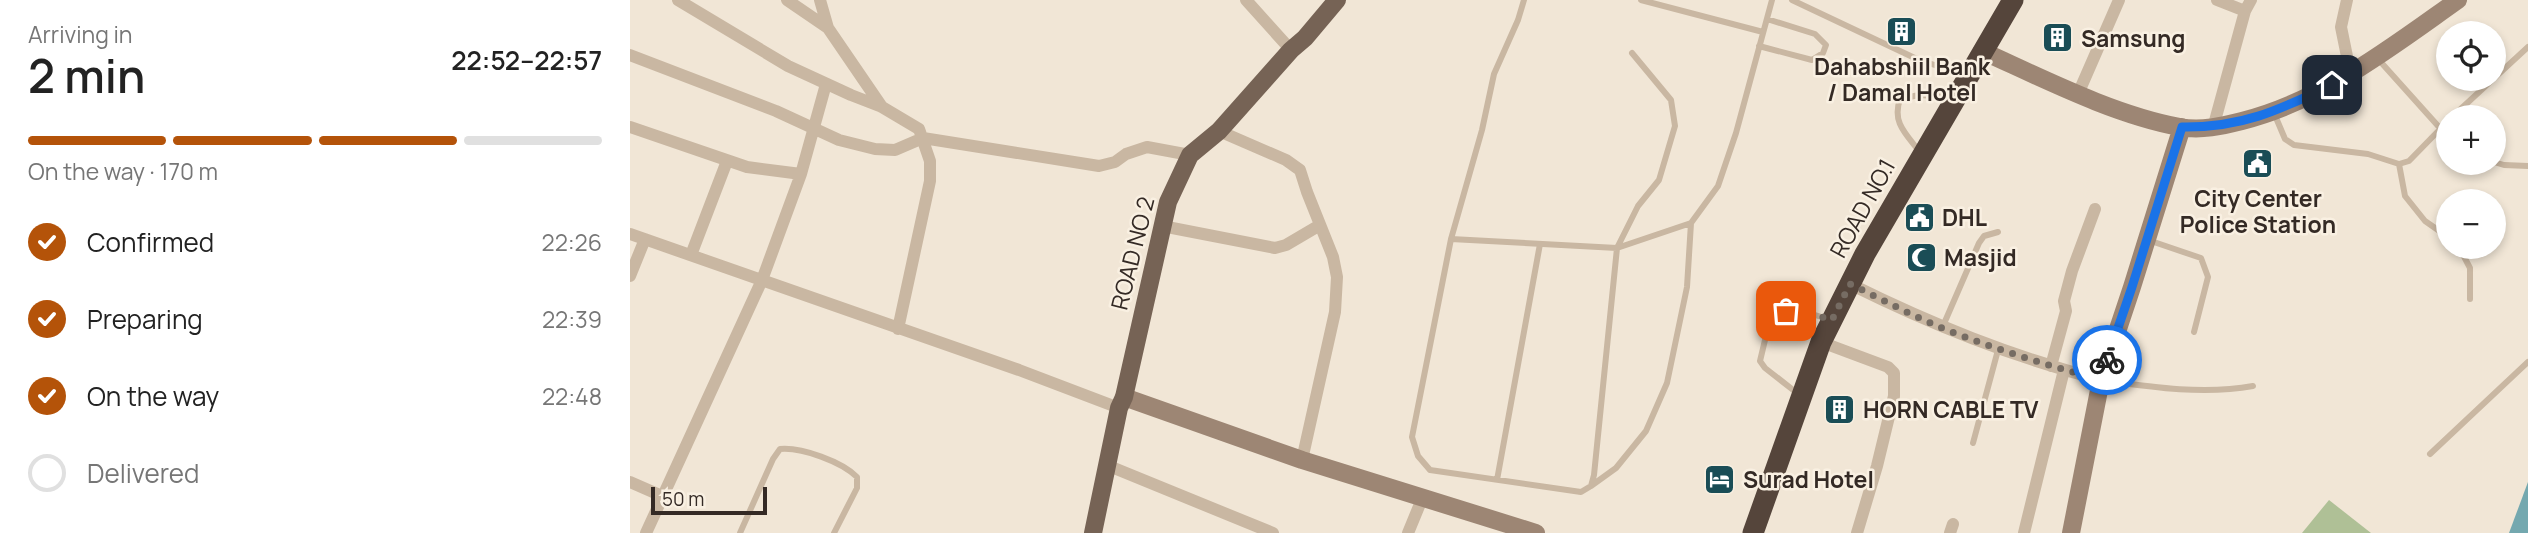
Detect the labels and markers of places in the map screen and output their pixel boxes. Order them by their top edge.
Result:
building icon: Dahabshiil Bank / Damal Hotel [1885,15,1919,49]
building icon: Samsung [2041,21,2075,55]
place label: Samsung [2081,22,2185,54]
place label: Dahabshiil Bank / Damal Hotel [1814,50,1991,108]
pin [2302,55,2362,115]
public building icon: City Center Police Station [2241,147,2275,181]
place label: City Center Police Station [2180,182,2336,240]
public building icon: DHL [1902,200,1936,234]
place label: DHL [1942,201,1987,233]
mosque icon: Masjid [1904,240,1938,274]
place label: Masjid [1944,241,2017,273]
pin [1756,281,1816,341]
building icon: HORN CABLE TV [1823,392,1857,426]
place label: HORN CABLE TV [1863,393,2039,425]
hotel icon: Surad Hotel [1703,462,1737,496]
place label: Surad Hotel [1743,463,1874,495]

